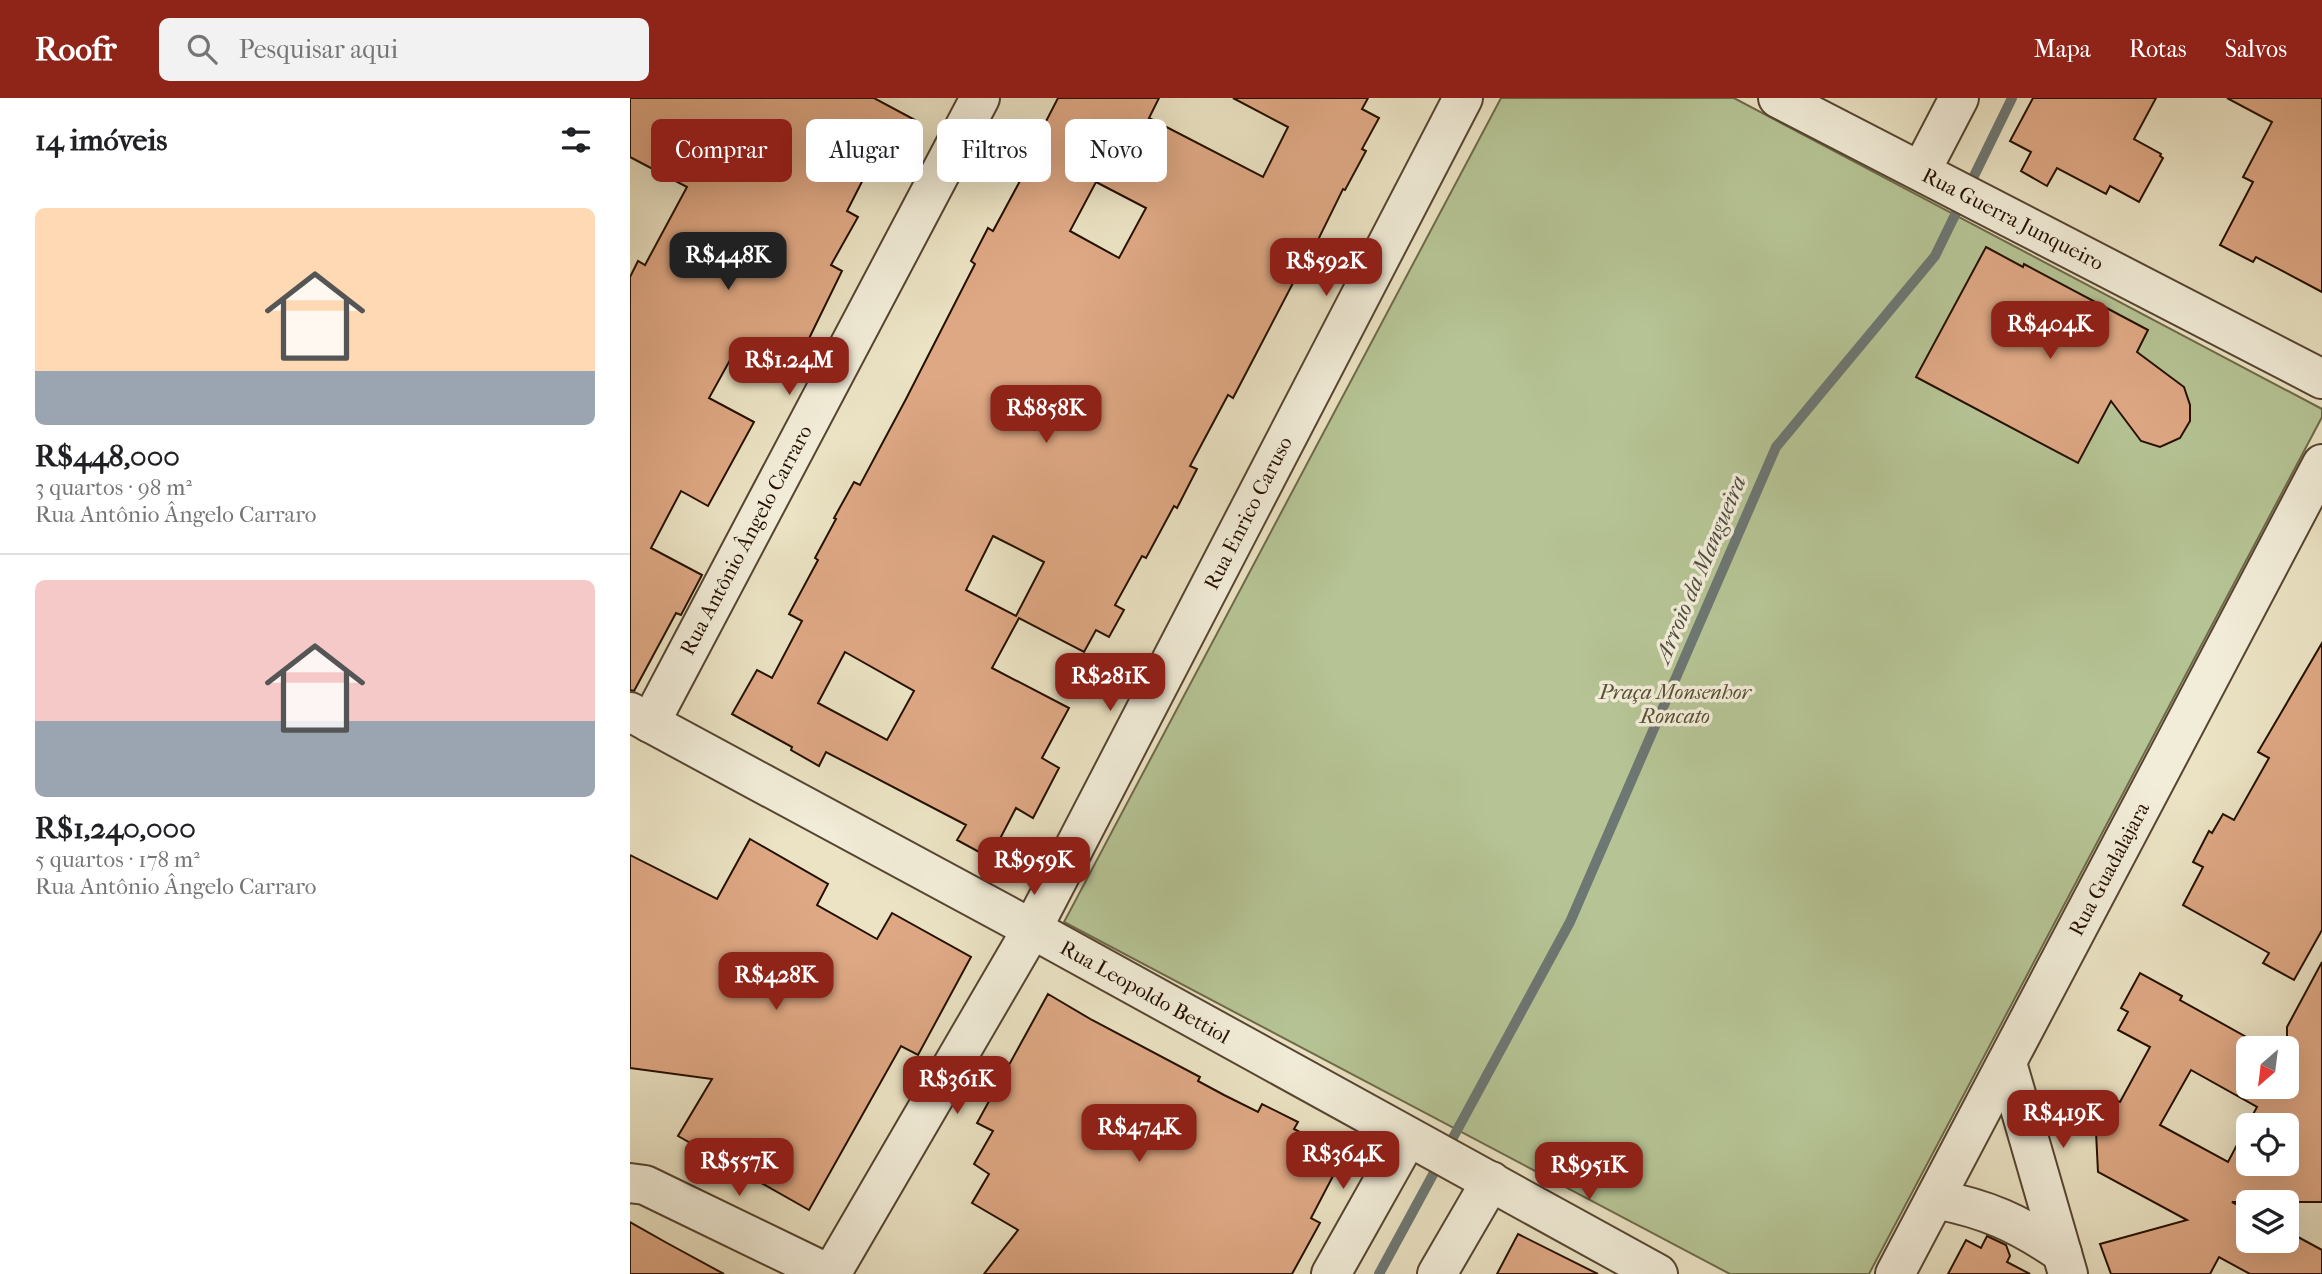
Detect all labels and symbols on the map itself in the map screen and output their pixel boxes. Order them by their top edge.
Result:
street label: Rua Guerra Junqueiro [1918,163,2108,275]
pin: R$448K [671,232,785,292]
pin: R$592K [1269,238,1383,298]
pin: R$404K [1993,302,2107,361]
pin: R$1.24M [724,338,854,397]
pin: R$858K [989,386,1103,445]
street label: Rua Antônio Ângelo Carraro [675,421,817,659]
street label: Rua Enrico Caruso [1199,432,1297,594]
water label: Arroio da Mangueira [1648,472,1752,669]
pin: R$281K [1053,654,1167,713]
park label: Praça Monsenhor Roncato [1598,680,1753,728]
street label: Rua Guadalajara [2064,798,2154,940]
pin: R$959K [977,838,1091,897]
street label: Rua Leopoldo Bettiol [1056,935,1234,1049]
pin: R$428K [719,953,833,1012]
north arrow [2236,1036,2300,1099]
pin: R$361K [900,1056,1014,1116]
pin: R$419K [2006,1090,2120,1150]
pin: R$474K [1082,1104,1196,1164]
pin: R$364K [1286,1132,1400,1191]
pin: R$557K [682,1138,796,1198]
pin: R$951K [1532,1142,1646,1202]

